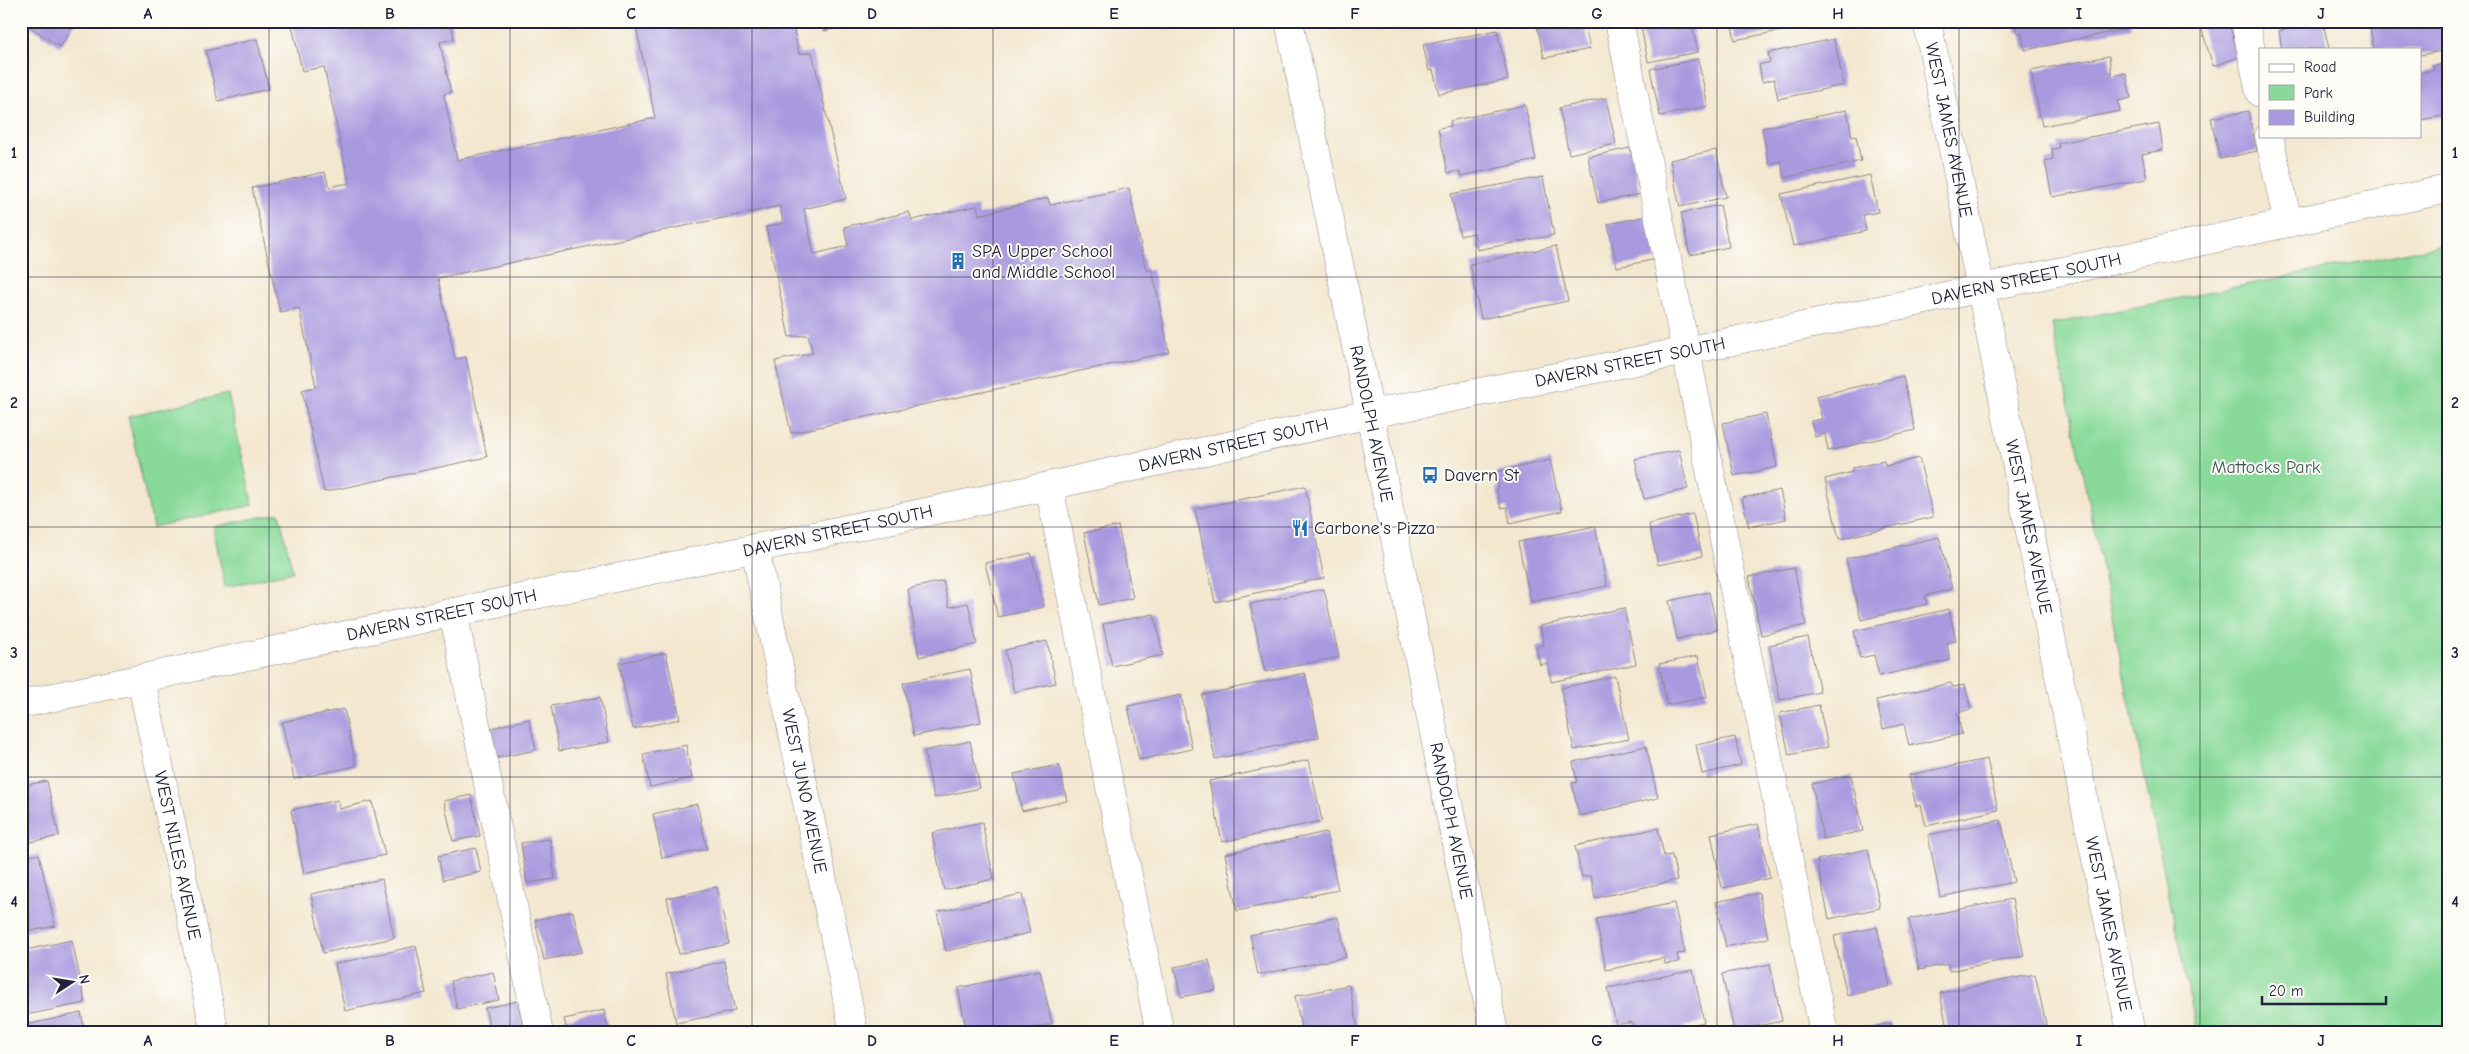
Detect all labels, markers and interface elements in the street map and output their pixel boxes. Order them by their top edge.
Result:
text: A [144,5,153,23]
text: B [385,5,395,23]
text: C [626,5,636,23]
text: D [867,5,877,23]
text: E [1109,5,1119,23]
text: F [1350,5,1360,23]
text: G [1591,5,1603,23]
text: H [1832,5,1844,23]
text: I [2076,5,2082,23]
text: J [2317,5,2325,23]
street label: WEST JAMES AVENUE [1921,41,1976,219]
legend [2259,48,2422,138]
text: Road [2304,58,2336,76]
text: Park [2304,84,2333,102]
text: Building [2304,108,2355,126]
text: 1 [11,144,17,162]
text: 1 [2452,144,2458,162]
place label: SPA Upper School and Middle School [972,241,1115,283]
street label: DAVERN STREET SOUTH [1930,249,2123,310]
building icon: SPA Upper School and Middle School [948,251,968,271]
street label: DAVERN STREET SOUTH [1533,333,1727,392]
street label: RANDOLPH AVENUE [1345,343,1397,504]
text: 2 [10,394,18,412]
text: 2 [2451,394,2459,412]
street label: DAVERN STREET SOUTH [1137,414,1330,477]
street label: WEST JAMES AVENUE [2001,438,2056,616]
park label: Mattocks Park [2211,457,2321,478]
bus stop icon: Davern St [1420,465,1440,485]
place label: Davern St [1444,465,1520,486]
street label: DAVERN STREET SOUTH [741,501,935,562]
restaurant icon: Carbone's Pizza [1290,518,1310,538]
place label: Carbone's Pizza [1314,518,1435,539]
street label: DAVERN STREET SOUTH [345,585,539,646]
text: 3 [10,644,18,662]
text: 3 [2451,644,2459,662]
street label: WEST JUNO AVENUE [777,707,831,875]
street label: RANDOLPH AVENUE [1425,741,1477,901]
street label: WEST NILES AVENUE [149,769,205,942]
street label: WEST JAMES AVENUE [2081,835,2136,1013]
text: 4 [10,893,18,911]
text: 4 [2451,893,2459,911]
north arrow [48,956,98,1006]
text: N [75,973,93,986]
scale bar [2262,974,2385,1006]
text: 20 m [2269,982,2303,1000]
text: A [144,1032,153,1050]
text: B [385,1032,395,1050]
text: C [626,1032,636,1050]
text: D [867,1032,877,1050]
text: E [1109,1032,1119,1050]
text: F [1350,1032,1360,1050]
text: G [1591,1032,1603,1050]
text: H [1832,1032,1844,1050]
text: I [2076,1032,2082,1050]
text: J [2317,1032,2325,1050]

